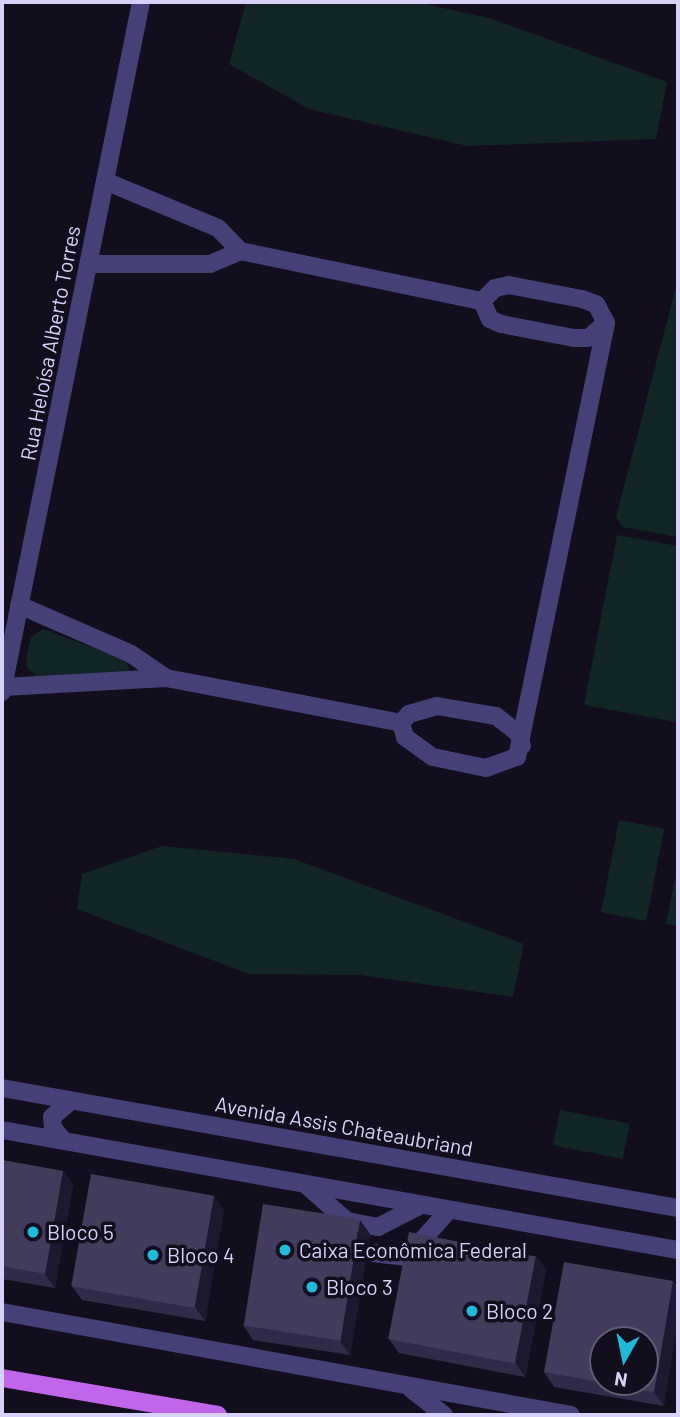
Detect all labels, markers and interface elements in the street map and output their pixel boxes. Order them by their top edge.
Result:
street label: Rua Heloísa Alberto Torres [15,223,85,463]
street label: Avenida Assis Chateaubriand [213,1091,475,1161]
place label: Bloco 5 [47,1219,114,1245]
marker: Bloco 5 [25,1224,41,1240]
place label: Caixa Econômica Federal [299,1237,527,1263]
place label: Bloco 4 [167,1242,235,1268]
marker: Caixa Econômica Federal [277,1242,293,1258]
marker: Bloco 4 [145,1247,161,1263]
place label: Bloco 3 [326,1274,393,1300]
marker: Bloco 3 [304,1279,320,1295]
place label: Bloco 2 [486,1298,553,1324]
marker: Bloco 2 [464,1303,480,1319]
north arrow [589,1326,659,1396]
text: N [613,1368,629,1393]

